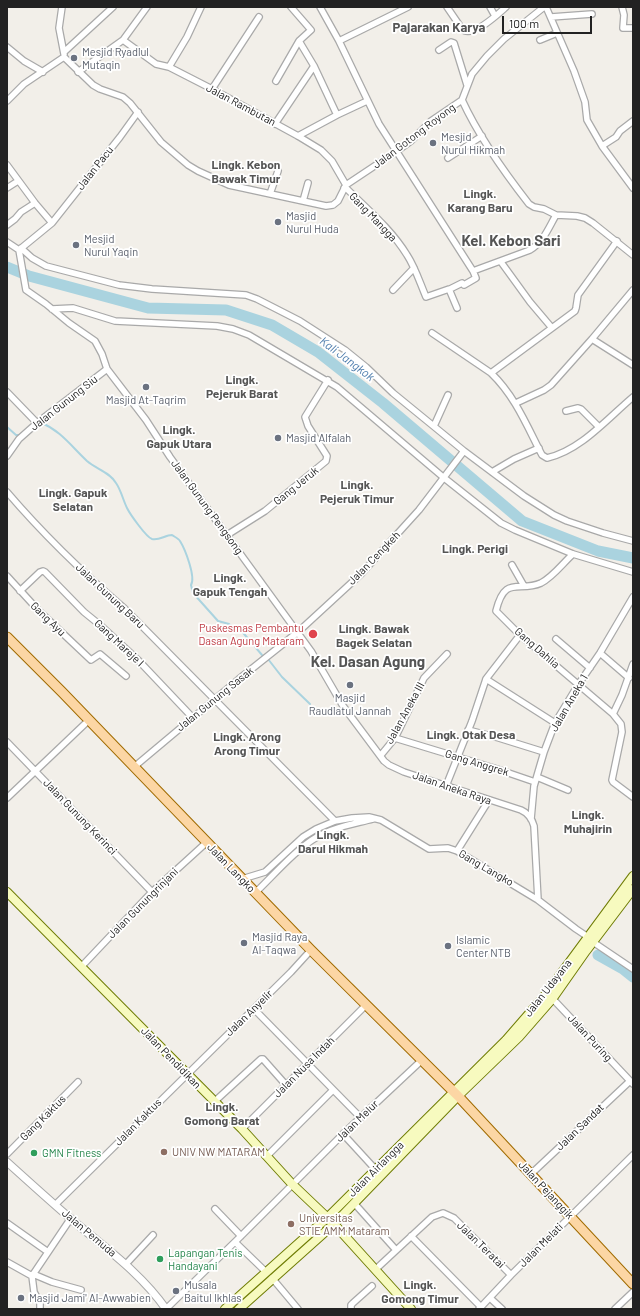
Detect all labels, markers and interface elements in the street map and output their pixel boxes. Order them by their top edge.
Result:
scale bar [504,8,594,34]
text: 100 m [509,16,539,30]
district label: Pajarakan Karya [393,20,485,36]
place label: Mesjid Ryadlul Mutaqin [82,45,149,71]
marker: Mesjid Ryadlul Mutaqin [69,53,79,63]
street label: Jalan Rambutan [204,81,278,129]
street label: Jalan Gotong Royong [370,101,458,171]
place label: Mesjid Nurul Hikmah [441,130,505,156]
marker: Mesjid Nurul Hikmah [428,138,438,148]
street label: Jalan Pacu [74,143,116,193]
district label: Lingk. Kebon Bawak Timur [212,158,280,186]
district label: Lingk. Karang Baru [447,187,513,215]
street label: Gang Mangga [346,190,400,244]
place label: Masjid Nurul Huda [286,209,339,235]
marker: Masjid Nurul Huda [273,217,283,227]
place label: Mesjid Nurul Yaqin [84,232,138,258]
district label: Kel. Kebon Sari [461,232,561,250]
marker: Mesjid Nurul Yaqin [71,240,81,250]
water label: Kali Jangkok [317,334,377,384]
street label: Jalan Gunung Siu [28,373,100,433]
district label: Lingk. Pejeruk Barat [206,373,278,401]
marker: Masjid At-Taqrim [141,382,151,392]
place label: Masjid At-Taqrim [106,393,186,407]
district label: Lingk. Gapuk Utara [146,423,212,451]
place label: Masjid Alfalah [286,431,351,445]
marker: Masjid Alfalah [273,433,283,443]
street label: Jalan Gunung Pengsong [168,457,246,557]
street label: Gang Jeruk [271,464,321,508]
district label: Lingk. Pejeruk Timur [320,478,394,506]
district label: Lingk. Gapuk Selatan [39,486,107,514]
street label: Jalan Cengkeh [345,528,403,588]
district label: Lingk. Perigi [442,542,508,556]
street label: Jalan Gunung Baru [73,561,147,631]
district label: Lingk. Gapuk Tengah [193,571,267,599]
street label: Gang Ayu [28,599,68,639]
street label: Gang Mareje I [91,617,147,669]
place label: Puskesmas Pembantu Dasan Agung Mataram [199,621,304,647]
district label: Lingk. Bawak Bagek Selatan [336,622,412,650]
street label: Gang Dahlia [512,625,562,671]
marker: Puskesmas Pembantu Dasan Agung Mataram [307,628,319,640]
district label: Kel. Dasan Agung [311,653,425,671]
street label: Jalan Gunung Sasak [174,664,256,734]
street label: Jalan Aneka 1 [547,672,591,734]
marker: Masjid Raudlatul Jannah [345,680,355,690]
street label: Jalan Aneka III [383,680,427,746]
place label: Masjid Raudlatul Jannah [309,691,391,717]
district label: Lingk. Otak Desa [427,728,515,742]
district label: Lingk. Arong Arong Timur [213,730,281,758]
street label: Gang Anggrek [444,747,510,779]
street label: Jalan Aneka Raya [411,768,493,808]
street label: Jalan Gunung Kerinci [40,776,120,858]
district label: Lingk. Muhajirin [564,808,612,836]
district label: Lingk. Darul Hikmah [298,828,368,856]
street label: Jalan Langko [204,841,258,895]
street label: Gang Langko [456,847,516,889]
street label: Jalan Gunungrinjani [105,865,181,941]
place label: Masjid Raya Al-Taqwa [252,930,307,956]
place label: Islamic Center NTB [456,933,511,959]
marker: Masjid Raya Al-Taqwa [239,938,249,948]
marker: Islamic Center NTB [443,941,453,951]
street label: Jalan Udayana [522,957,574,1019]
street label: Jalan Anyelir [223,987,275,1039]
street label: Jalan Puring [565,1012,615,1064]
street label: Jalan Pendidikan [138,1024,204,1092]
street label: Jalan Nusa Indah [271,1034,337,1100]
street label: Gang Kaktus [17,1092,69,1144]
street label: Jalan Kaktus [112,1096,164,1148]
street label: Jalan Melur [333,1097,381,1145]
district label: Lingk. Gomong Barat [184,1100,260,1128]
street label: Jalan Sandat [553,1101,607,1153]
street label: Jalan Airlangga [345,1138,407,1200]
place label: UNIV NW MATARAM [172,1145,265,1159]
place label: GMN Fitness [42,1146,101,1160]
marker: UNIV NW MATARAM [159,1147,169,1157]
marker: GMN Fitness [29,1148,39,1158]
street label: Jalan Pejanggik [516,1158,576,1222]
street label: Jalan Pemuda [59,1206,119,1260]
place label: Universitas STIE AMM Mataram [299,1211,390,1237]
marker: Universitas STIE AMM Mataram [286,1219,296,1229]
street label: Jalan Teratai [454,1219,508,1271]
street label: Jalan Melati [516,1220,566,1270]
place label: Lapangan Tenis Handayani [168,1246,243,1272]
marker: Lapangan Tenis Handayani [155,1254,165,1264]
place label: Musala Baitul Ikhlas [184,1278,242,1304]
district label: Lingk. Gomong Timur [381,1278,459,1306]
marker: Musala Baitul Ikhlas [171,1286,181,1296]
place label: Masjid Jami' Al-Awwabien [29,1291,151,1305]
marker: Masjid Jami' Al-Awwabien [16,1293,26,1303]

